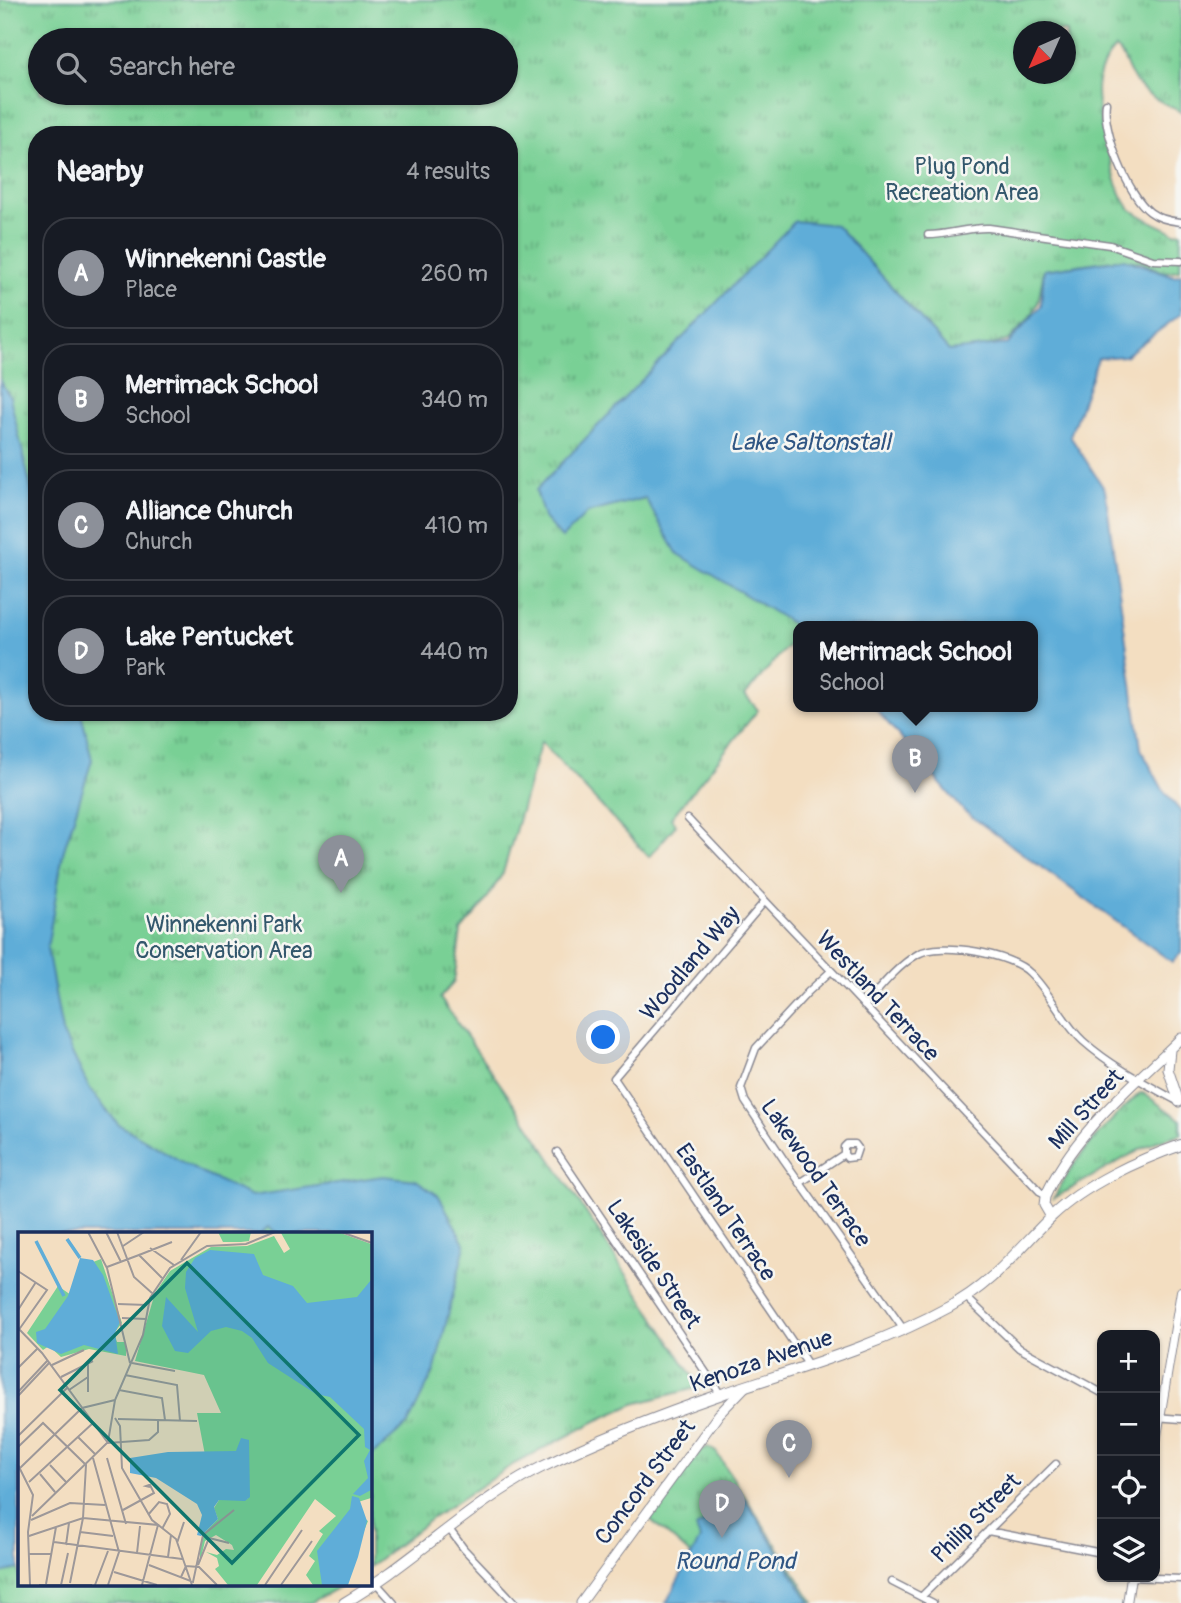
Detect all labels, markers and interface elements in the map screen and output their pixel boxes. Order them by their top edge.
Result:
north arrow [1013,21,1076,84]
search box [28,28,518,105]
icon: search [52,48,90,86]
text: Search here [108,51,235,83]
park label: Plug Pond Recreation Area [885,152,1039,207]
text: Nearby [56,153,143,190]
text: 4 results [406,157,490,186]
text: Winnekenni Castle [125,243,326,275]
text: A [74,259,88,288]
text: 260 m [421,259,488,288]
text: Place [125,275,177,304]
text: Merrimack School [125,369,319,401]
text: B [74,385,88,414]
text: 340 m [421,385,488,414]
text: School [125,401,191,430]
water label: Lake Saltonstall [729,428,893,457]
text: Alliance Church [125,495,293,527]
text: C [74,511,88,540]
text: 410 m [425,511,488,540]
text: Church [125,527,192,556]
text: Lake Pentucket [125,621,293,653]
popup [793,621,1038,712]
text: Merrimack School [819,636,1012,668]
text: D [74,637,88,666]
text: 440 m [420,637,488,666]
text: Park [125,653,165,682]
text: School [819,668,885,697]
pin: B [892,735,938,793]
pin: A [318,835,364,893]
street label: Woodland Way [634,900,746,1026]
park label: Winnekenni Park Conservation Area [135,910,313,965]
street label: Westland Terrace [810,925,946,1068]
your location [586,1020,620,1054]
street label: Mill Street [1042,1062,1130,1155]
street label: Lakewood Terrace [754,1093,878,1253]
street label: Eastland Terrace [669,1138,783,1287]
street label: Lakeside Street [600,1194,708,1335]
inset map [18,1232,371,1586]
street label: Kenoza Avenue [686,1323,837,1399]
map controls [1097,1330,1160,1582]
button: + [1097,1330,1160,1393]
button: − [1097,1393,1160,1456]
street label: Concord Street [588,1413,702,1551]
pin: C [766,1420,812,1478]
button: locate [1097,1456,1160,1519]
street label: Philip Street [925,1466,1028,1569]
pin: D [699,1480,745,1538]
button: layers [1097,1519,1160,1582]
water label: Round Pond [675,1547,799,1576]

